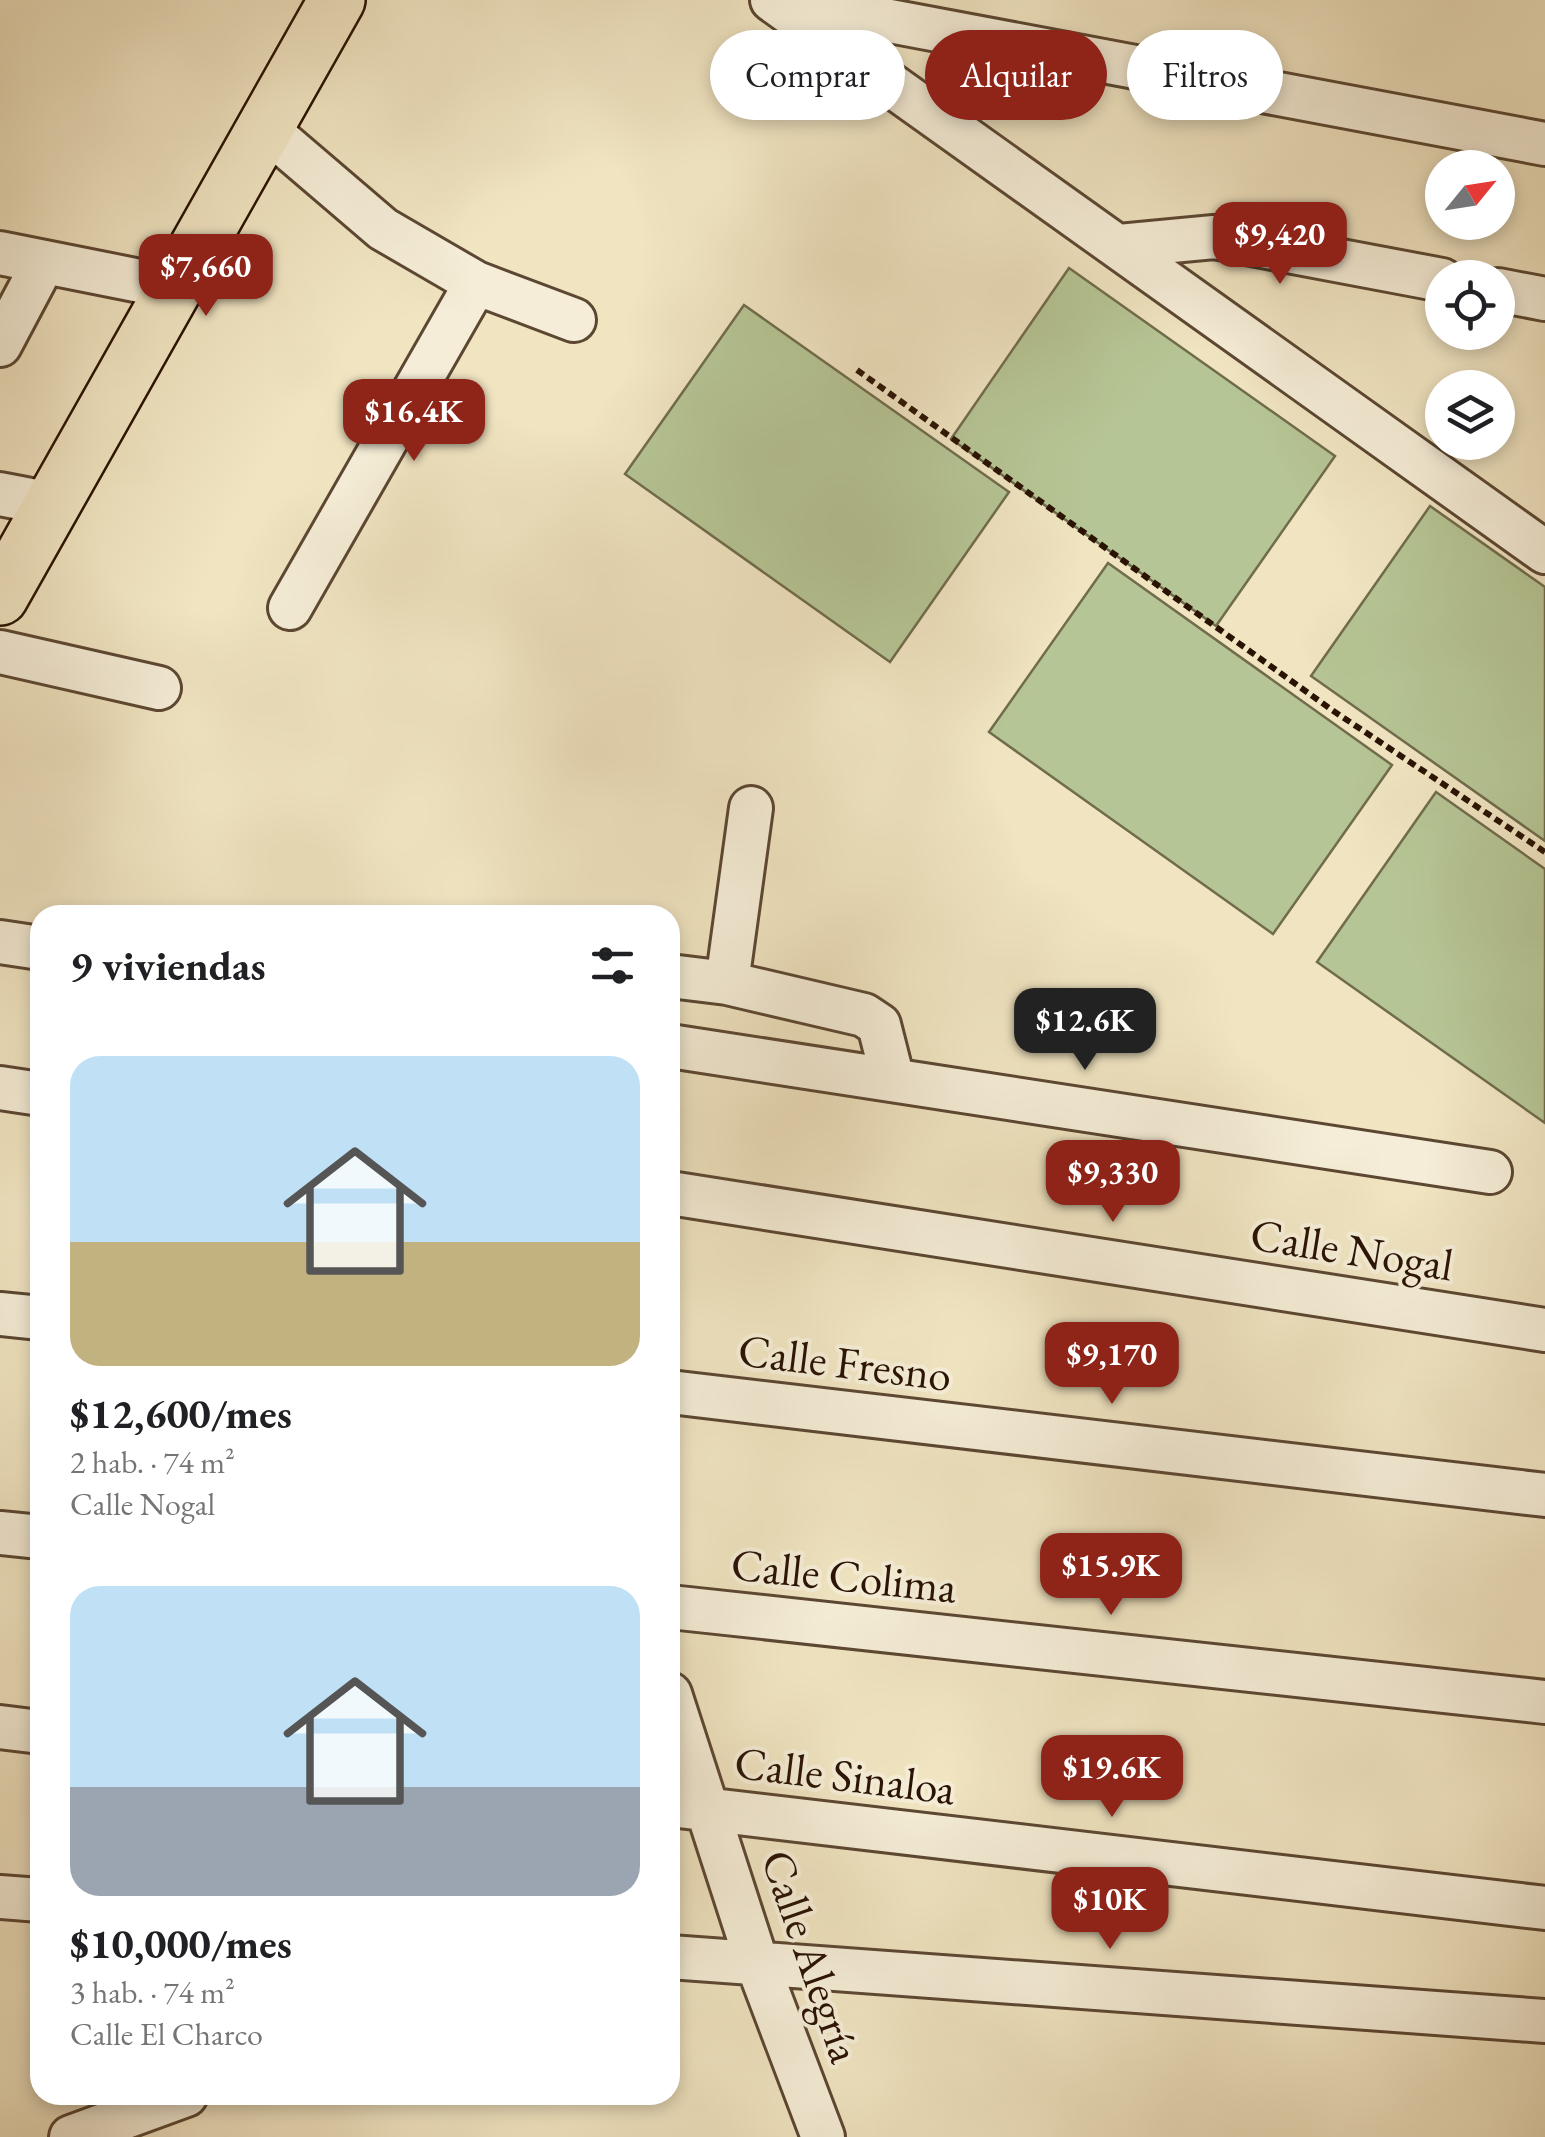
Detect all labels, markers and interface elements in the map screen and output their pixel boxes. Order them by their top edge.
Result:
chip: Comprar [710,30,905,120]
chip: Alquilar [925,30,1107,120]
chip: Filtros [1127,30,1283,120]
north arrow [1425,150,1515,240]
map controls [1425,150,1515,460]
pin: $9,420 [1199,202,1361,287]
text: $9,420 [1235,213,1325,255]
pin: $7,660 [125,234,287,319]
text: $7,660 [161,245,251,287]
button: locate [1425,260,1515,350]
button: layers [1425,370,1515,460]
pin: $16.4K [333,379,495,464]
text: $16.4K [365,390,463,432]
text: 9 viviendas [70,938,266,993]
icon: filters [585,938,640,993]
pin: $12.6K [1004,988,1166,1073]
text: $12.6K [1036,999,1134,1041]
icon: home [265,1121,445,1301]
pin: $9,330 [1032,1140,1194,1225]
text: $9,330 [1068,1151,1158,1193]
street label: Calle Nogal [1247,1204,1457,1294]
street label: Calle Fresno [735,1320,955,1404]
pin: $9,170 [1031,1322,1193,1407]
text: $9,170 [1067,1333,1157,1375]
text: $12,600/mes [70,1386,292,1441]
text: 2 hab. · 74 m² [70,1441,235,1483]
text: Calle Nogal [70,1483,215,1525]
pin: $15.9K [1030,1533,1192,1618]
street label: Calle Colima [728,1534,960,1616]
text: $15.9K [1062,1544,1160,1586]
icon: home [265,1651,445,1831]
street label: Calle Sinaloa [731,1733,959,1817]
pin: $19.6K [1031,1735,1193,1820]
text: $19.6K [1063,1746,1161,1788]
street label: Calle Alegría [749,1842,875,2070]
pin: $10K [1051,1867,1169,1952]
text: $10K [1073,1878,1147,1920]
text: $10,000/mes [70,1916,292,1971]
text: 3 hab. · 74 m² [70,1971,235,2013]
text: Calle El Charco [70,2013,263,2055]

